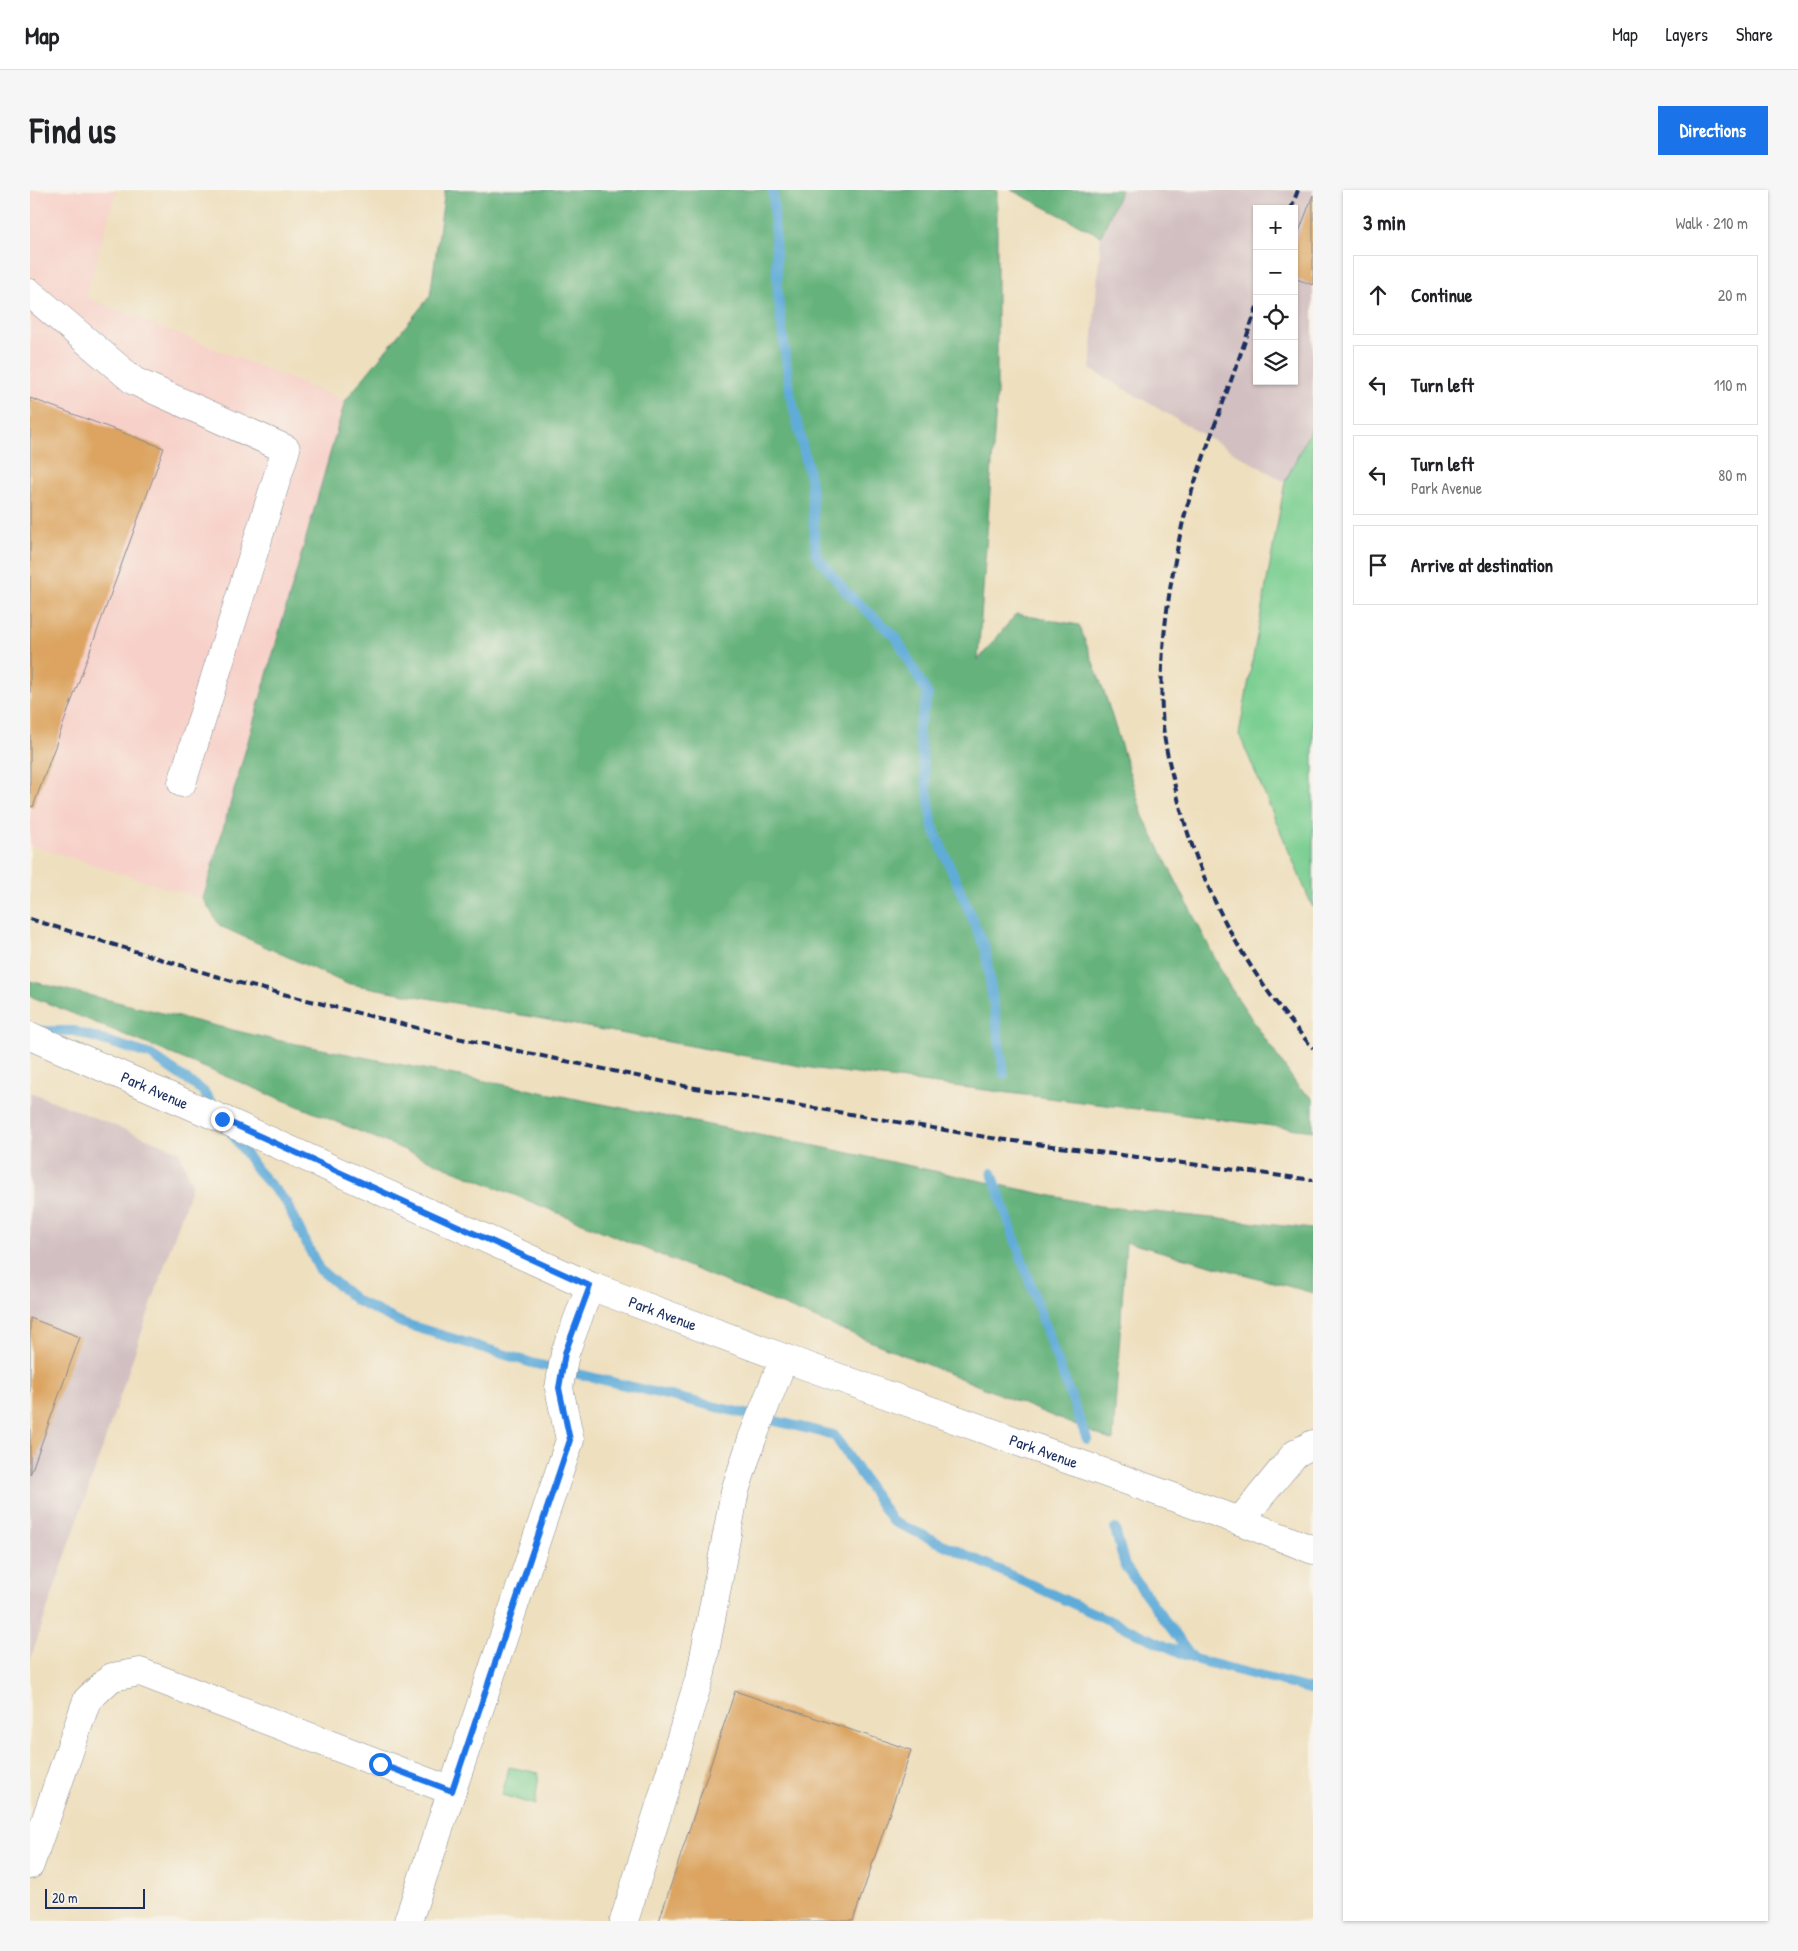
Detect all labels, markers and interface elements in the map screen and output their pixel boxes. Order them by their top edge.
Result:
text: Map [25,19,59,51]
text: Map [1612,22,1638,47]
text: Layers [1666,22,1708,47]
text: Share [1736,22,1773,47]
button: Directions [1658,106,1768,155]
text: Find us [30,107,116,154]
map controls [1253,205,1298,385]
button: + [1253,205,1298,250]
text: 3 min [1363,208,1406,237]
text: Walk · 210 m [1675,212,1748,234]
button: − [1253,250,1298,295]
icon: ahead [1364,281,1392,309]
text: Continue [1411,282,1472,308]
text: 20 m [1718,284,1747,306]
button: locate [1253,295,1298,340]
button: layers [1253,340,1298,385]
icon: left [1364,371,1392,399]
text: Turn left [1411,372,1474,398]
text: 110 m [1714,374,1747,396]
text: Turn left [1411,451,1474,477]
icon: left [1364,461,1392,489]
text: 80 m [1718,464,1747,486]
text: Park Avenue [1411,477,1482,499]
icon: arrive [1364,551,1392,579]
text: Arrive at destination [1411,552,1553,578]
street label: Park Avenue [118,1066,192,1114]
route end [211,1108,234,1131]
street label: Park Avenue [626,1290,701,1336]
street label: Park Avenue [1007,1429,1081,1473]
route start [369,1753,392,1776]
scale bar [45,1886,145,1909]
text: 20 m [52,1888,78,1907]

